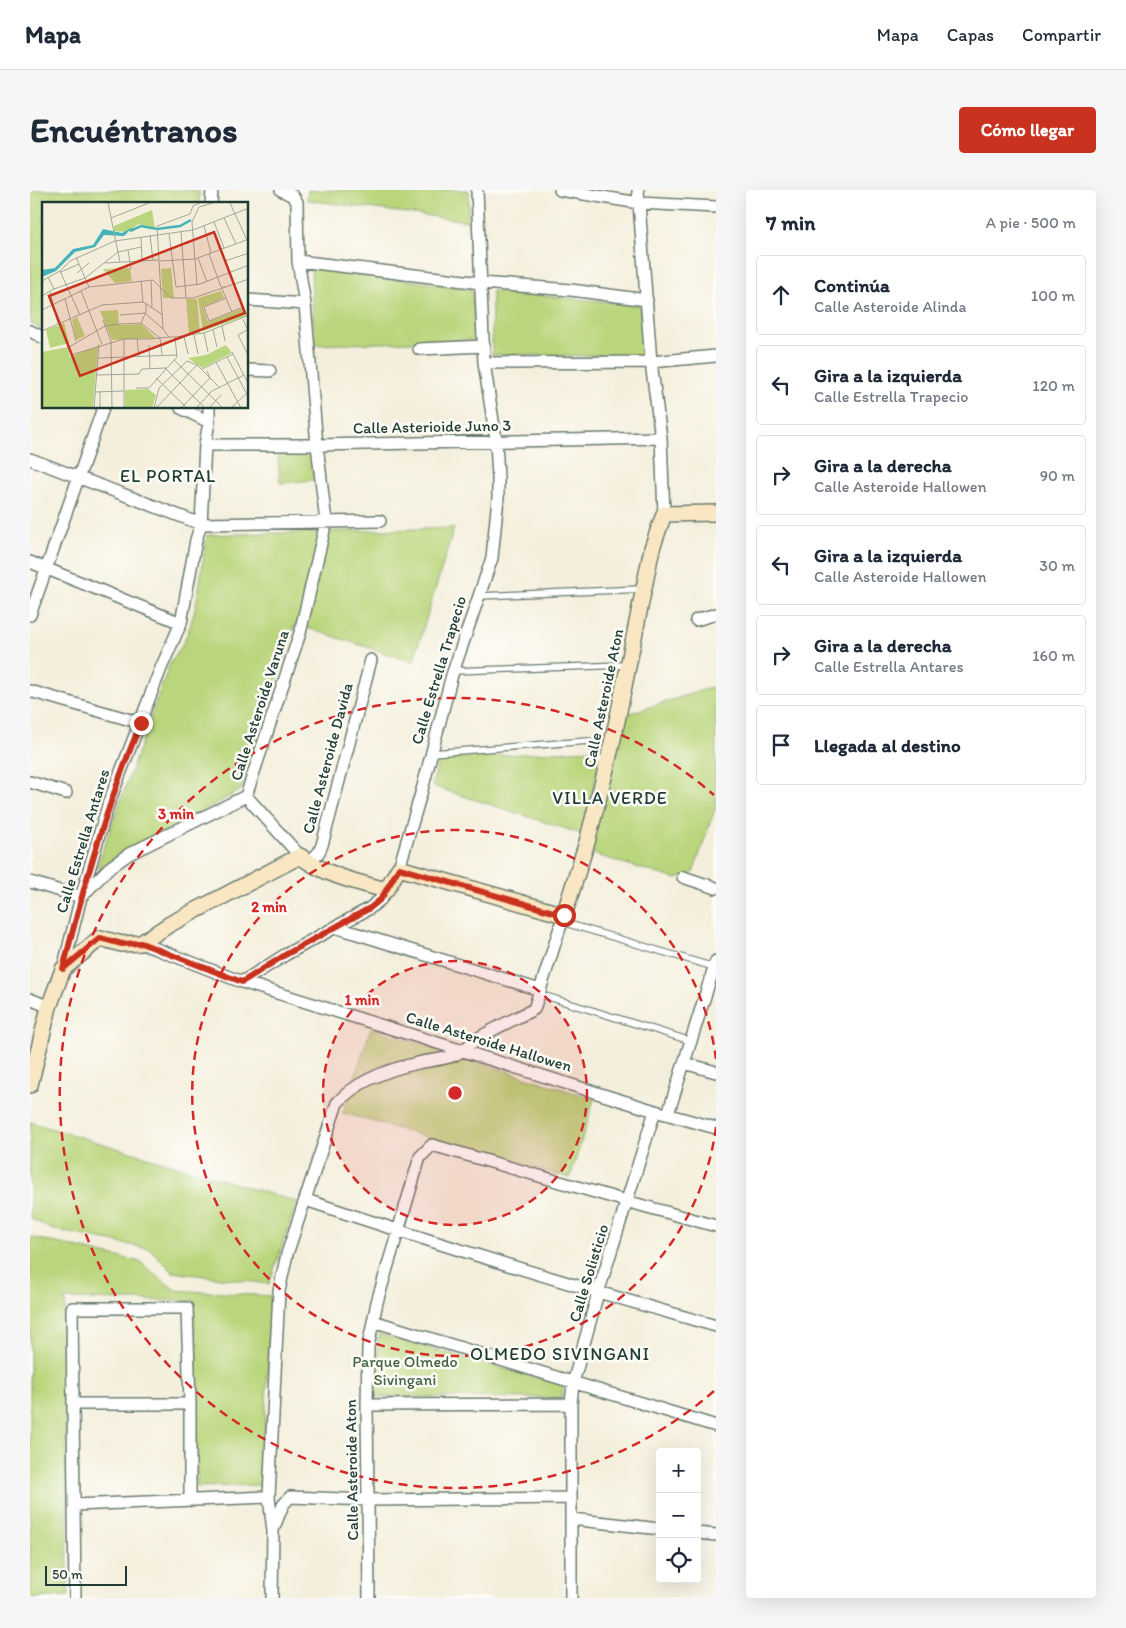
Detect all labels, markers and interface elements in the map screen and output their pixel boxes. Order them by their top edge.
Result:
text: Mapa [25,20,81,49]
text: Mapa [877,24,919,46]
text: Capas [947,24,994,46]
text: Compartir [1022,24,1101,46]
button: Cómo llegar [959,107,1096,153]
text: Encuéntranos [30,109,238,151]
inset map [42,202,249,409]
text: 7 min [766,210,815,235]
text: A pie · 500 m [986,213,1076,232]
text: Continúa [814,274,890,297]
icon: ahead [767,281,795,309]
text: 100 m [1031,286,1075,305]
text: Calle Asteroide Alinda [814,297,966,316]
text: Gira a la izquierda [814,364,962,387]
icon: left [767,371,795,399]
text: 120 m [1032,376,1075,395]
text: Calle Estrella Trapecio [814,387,968,406]
street label: Calle Asterioide Juno 3 [353,416,512,437]
text: Gira a la derecha [814,454,952,477]
icon: right [767,461,795,489]
district label: EL PORTAL [120,465,216,487]
text: 90 m [1040,466,1075,485]
text: Calle Asteroide Hallowen [814,477,987,496]
text: Gira a la izquierda [814,544,962,567]
icon: left [767,551,795,579]
text: 30 m [1039,556,1075,575]
text: Calle Asteroide Hallowen [814,567,987,586]
street label: Calle Estrella Trapecio [407,594,470,747]
street label: Calle Asteroide Varuna [226,627,293,783]
street label: Calle Asteroide Aton [579,627,628,769]
text: Gira a la derecha [814,634,952,657]
icon: right [767,641,795,669]
text: 160 m [1032,646,1075,665]
text: Calle Estrella Antares [814,657,964,676]
street label: Calle Asteroide Davida [298,680,357,836]
route end [130,712,153,735]
icon: arrive [767,731,795,759]
text: Llegada al destino [814,734,961,757]
street label: Calle Estrella Antares [52,767,113,915]
district label: VILLA VERDE [552,787,668,809]
text: 3 min [158,805,195,823]
text: 2 min [251,898,288,916]
route start [553,904,576,927]
text: 1 min [345,991,380,1009]
street label: Calle Asteroide Hallowen [404,1007,574,1076]
centre of rings [446,1084,464,1102]
street label: Calle Solisticio [565,1222,612,1325]
district label: OLMEDO SIVINGANI [470,1343,650,1365]
park label: Parque Olmedo Sivingani [352,1352,458,1389]
street label: Calle Asteroide Aton [341,1399,362,1541]
map controls [656,1448,701,1583]
button: + [656,1448,701,1493]
button: − [656,1493,701,1538]
button: locate [656,1538,701,1583]
scale bar [45,1563,128,1586]
text: 50 m [52,1566,83,1583]

